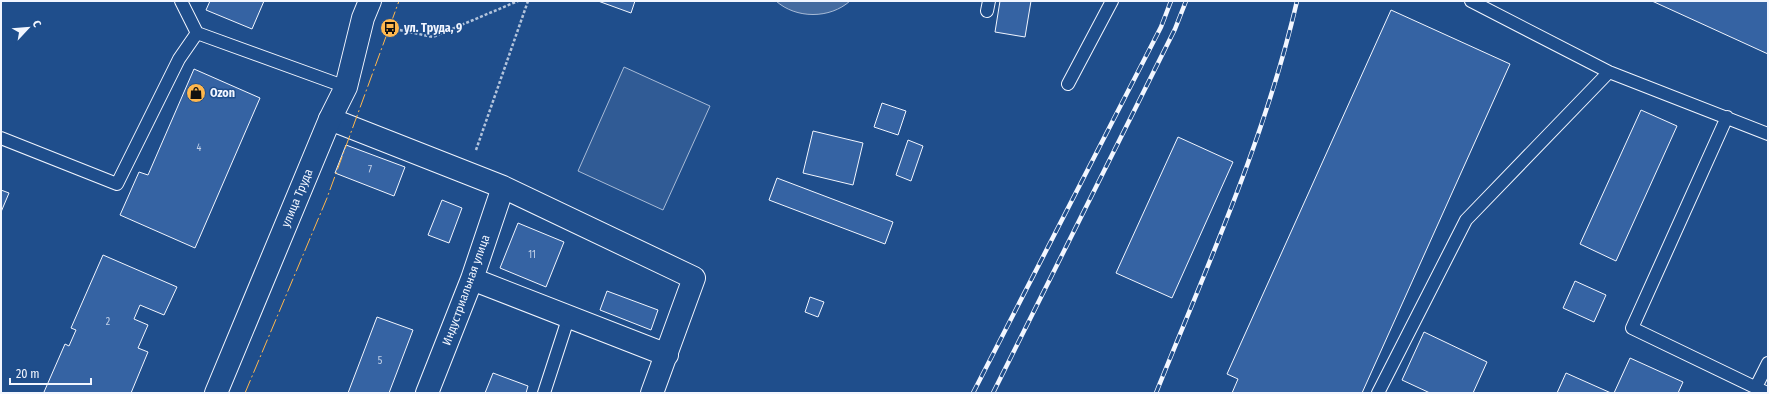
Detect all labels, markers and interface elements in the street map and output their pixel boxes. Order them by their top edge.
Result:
north arrow [8,8,48,48]
bus stop icon: ул. Труда, 9 [379,17,401,39]
text: С [29,18,44,29]
place label: ул. Труда, 9 [403,21,462,35]
shop icon: Ozon [185,82,207,104]
place label: Ozon [210,86,235,100]
house number: 4 [197,142,202,154]
house number: 7 [368,164,372,176]
street label: улица Труда [278,167,316,229]
street label: Индустриальная улица [439,233,493,347]
house number: 11 [528,249,536,261]
house number: 2 [106,316,111,328]
house number: 5 [378,355,383,367]
scale bar [10,360,91,386]
text: 20 m [16,367,40,381]

